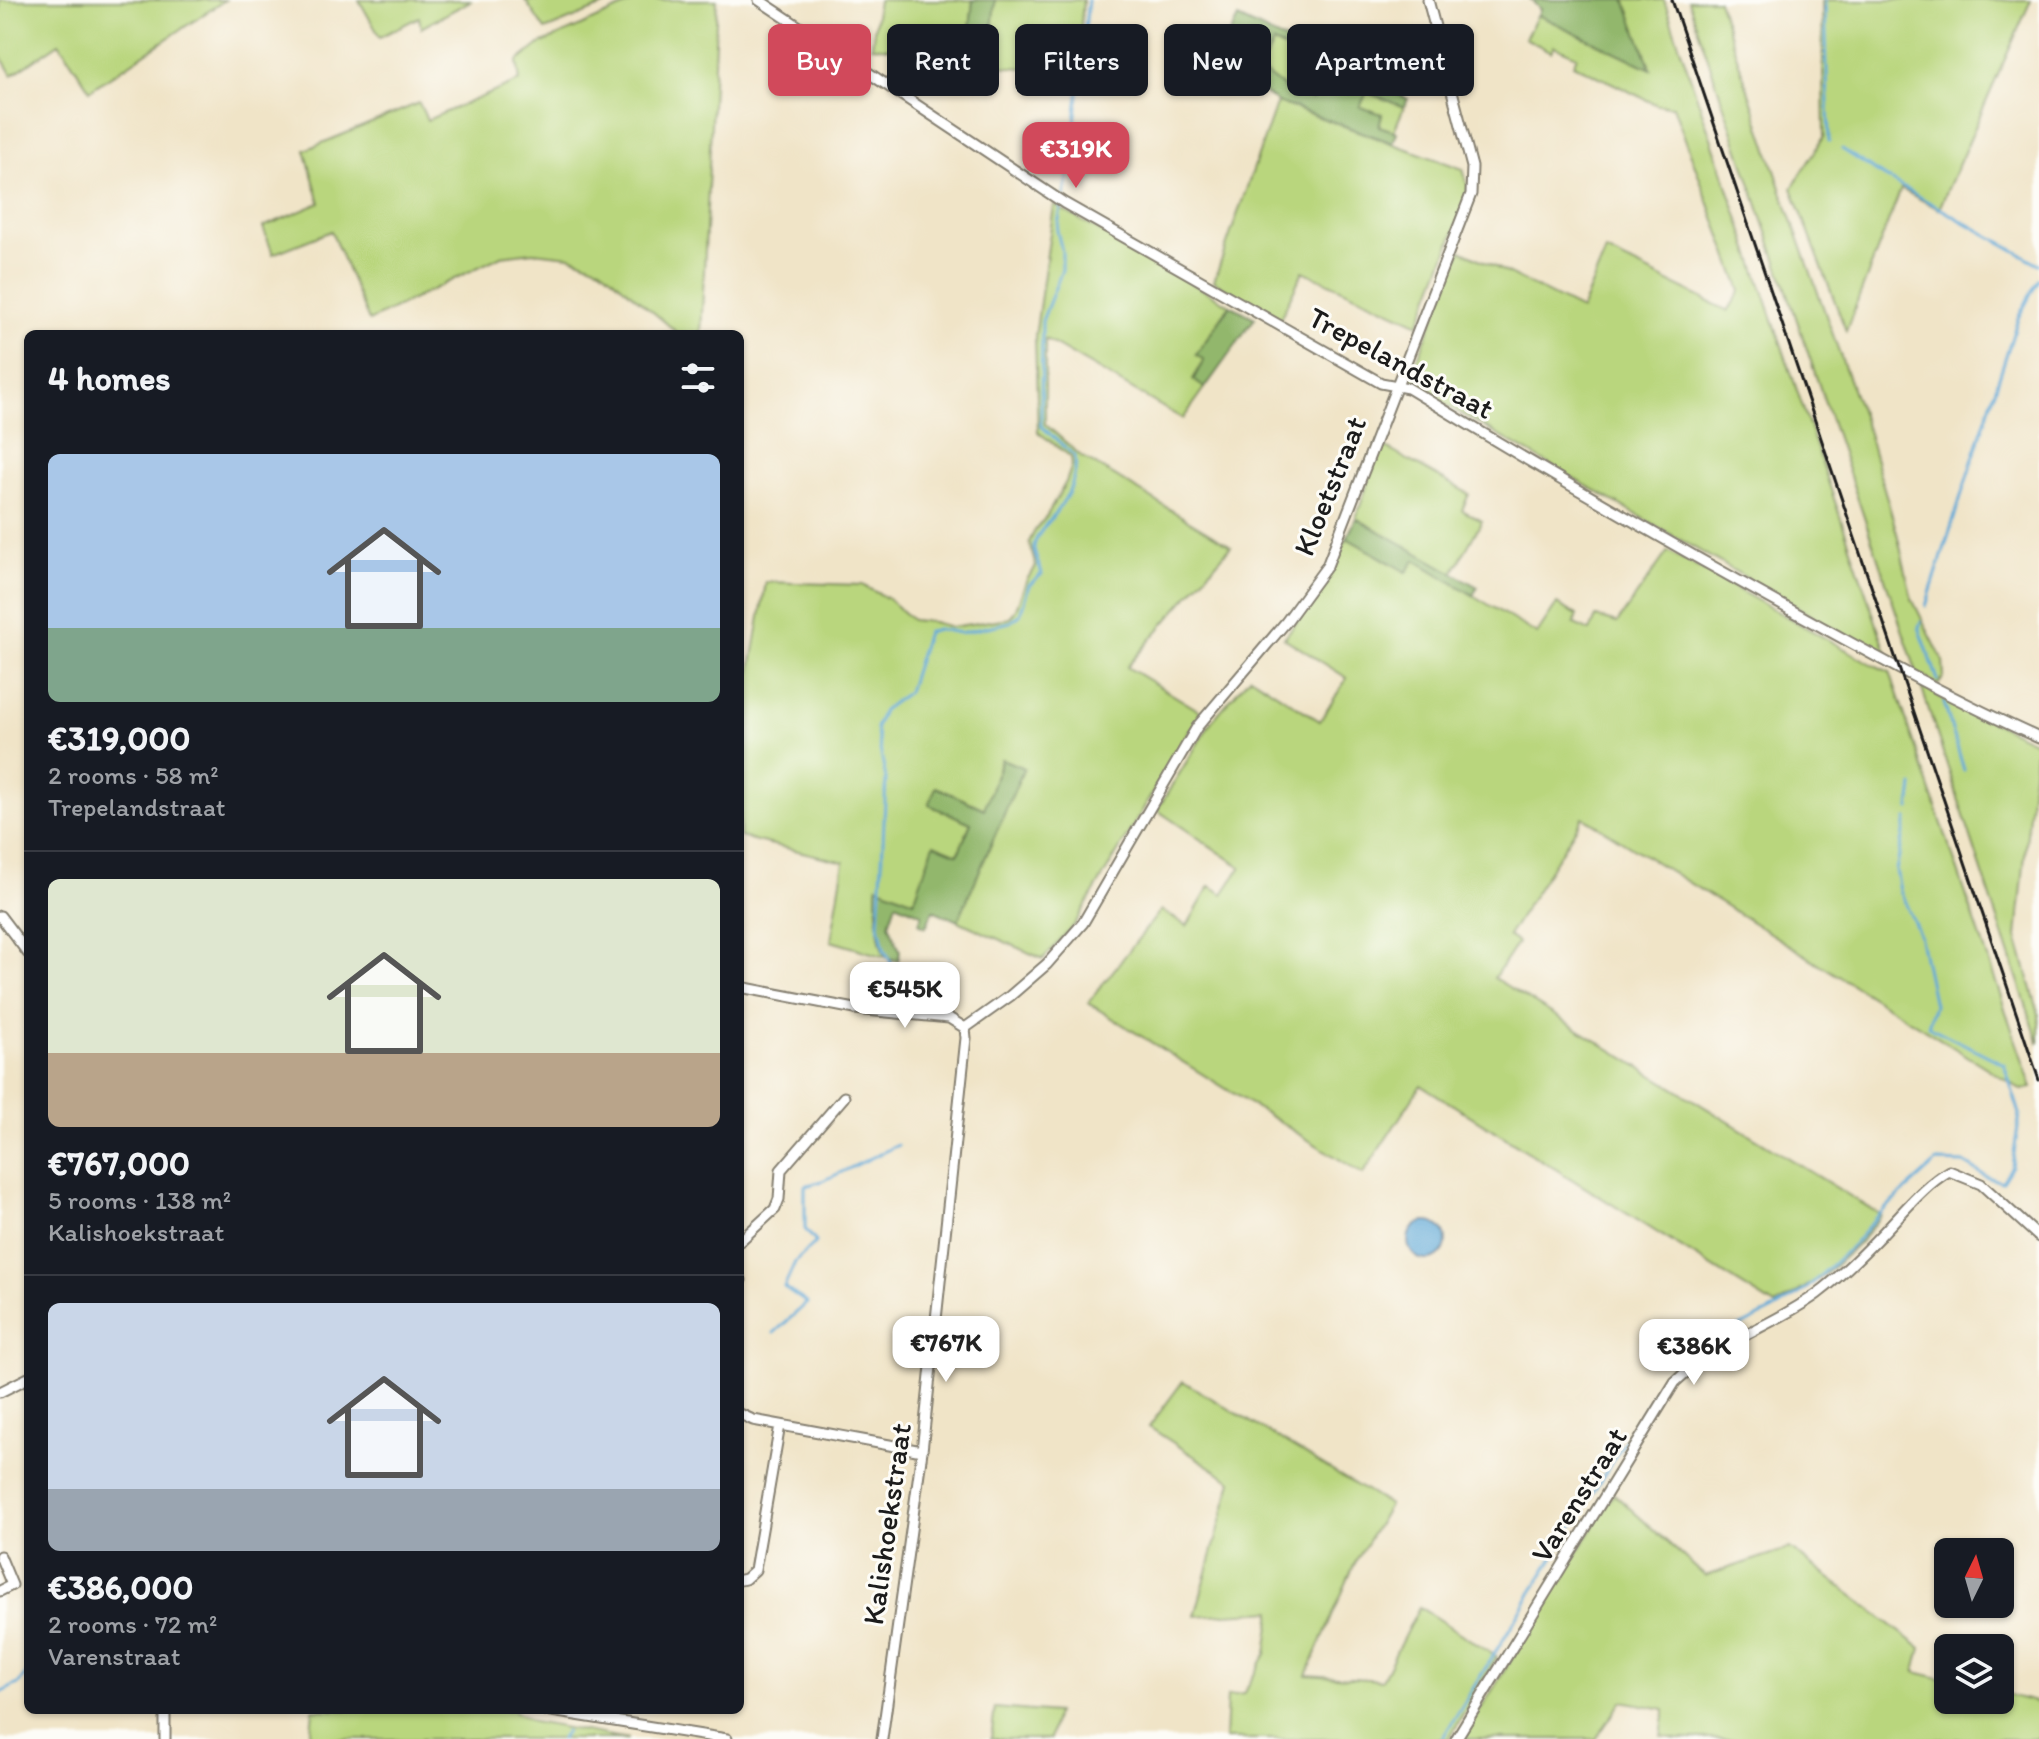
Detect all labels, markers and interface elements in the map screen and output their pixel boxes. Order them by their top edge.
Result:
chip: Buy [768,24,871,96]
chip: Rent [887,24,999,96]
chip: Filters [1015,24,1148,96]
chip: New [1164,24,1271,96]
chip: Apartment [1287,24,1474,96]
pin: €319K [1020,122,1132,190]
text: €319K [1040,132,1112,164]
street label: Trepelandstraat [1302,298,1500,427]
icon: filters [676,356,720,400]
text: 4 homes [48,358,171,399]
street label: Kloetstraat [1285,411,1374,561]
icon: home [312,506,456,650]
text: €319,000 [48,718,190,759]
text: 2 rooms · 58 m² [48,759,219,791]
text: Trepelandstraat [48,791,225,823]
icon: home [312,931,456,1075]
pin: €545K [849,962,961,1030]
text: €545K [868,972,942,1004]
text: €767,000 [48,1143,190,1184]
text: 5 rooms · 138 m² [48,1184,231,1216]
text: Kalishoekstraat [48,1216,224,1248]
pin: €767K [890,1316,1002,1384]
pin: €386K [1638,1319,1750,1387]
text: €767K [910,1326,982,1358]
text: €386K [1657,1329,1731,1361]
icon: home [312,1355,456,1499]
street label: Varenstraat [1522,1420,1635,1569]
street label: Kalishoekstraat [854,1421,919,1627]
north arrow [1934,1538,2014,1618]
map controls [1934,1538,2014,1714]
text: €386,000 [48,1567,193,1608]
text: 2 rooms · 72 m² [48,1608,217,1640]
button: layers [1934,1634,2014,1714]
text: Varenstraat [48,1640,180,1672]

